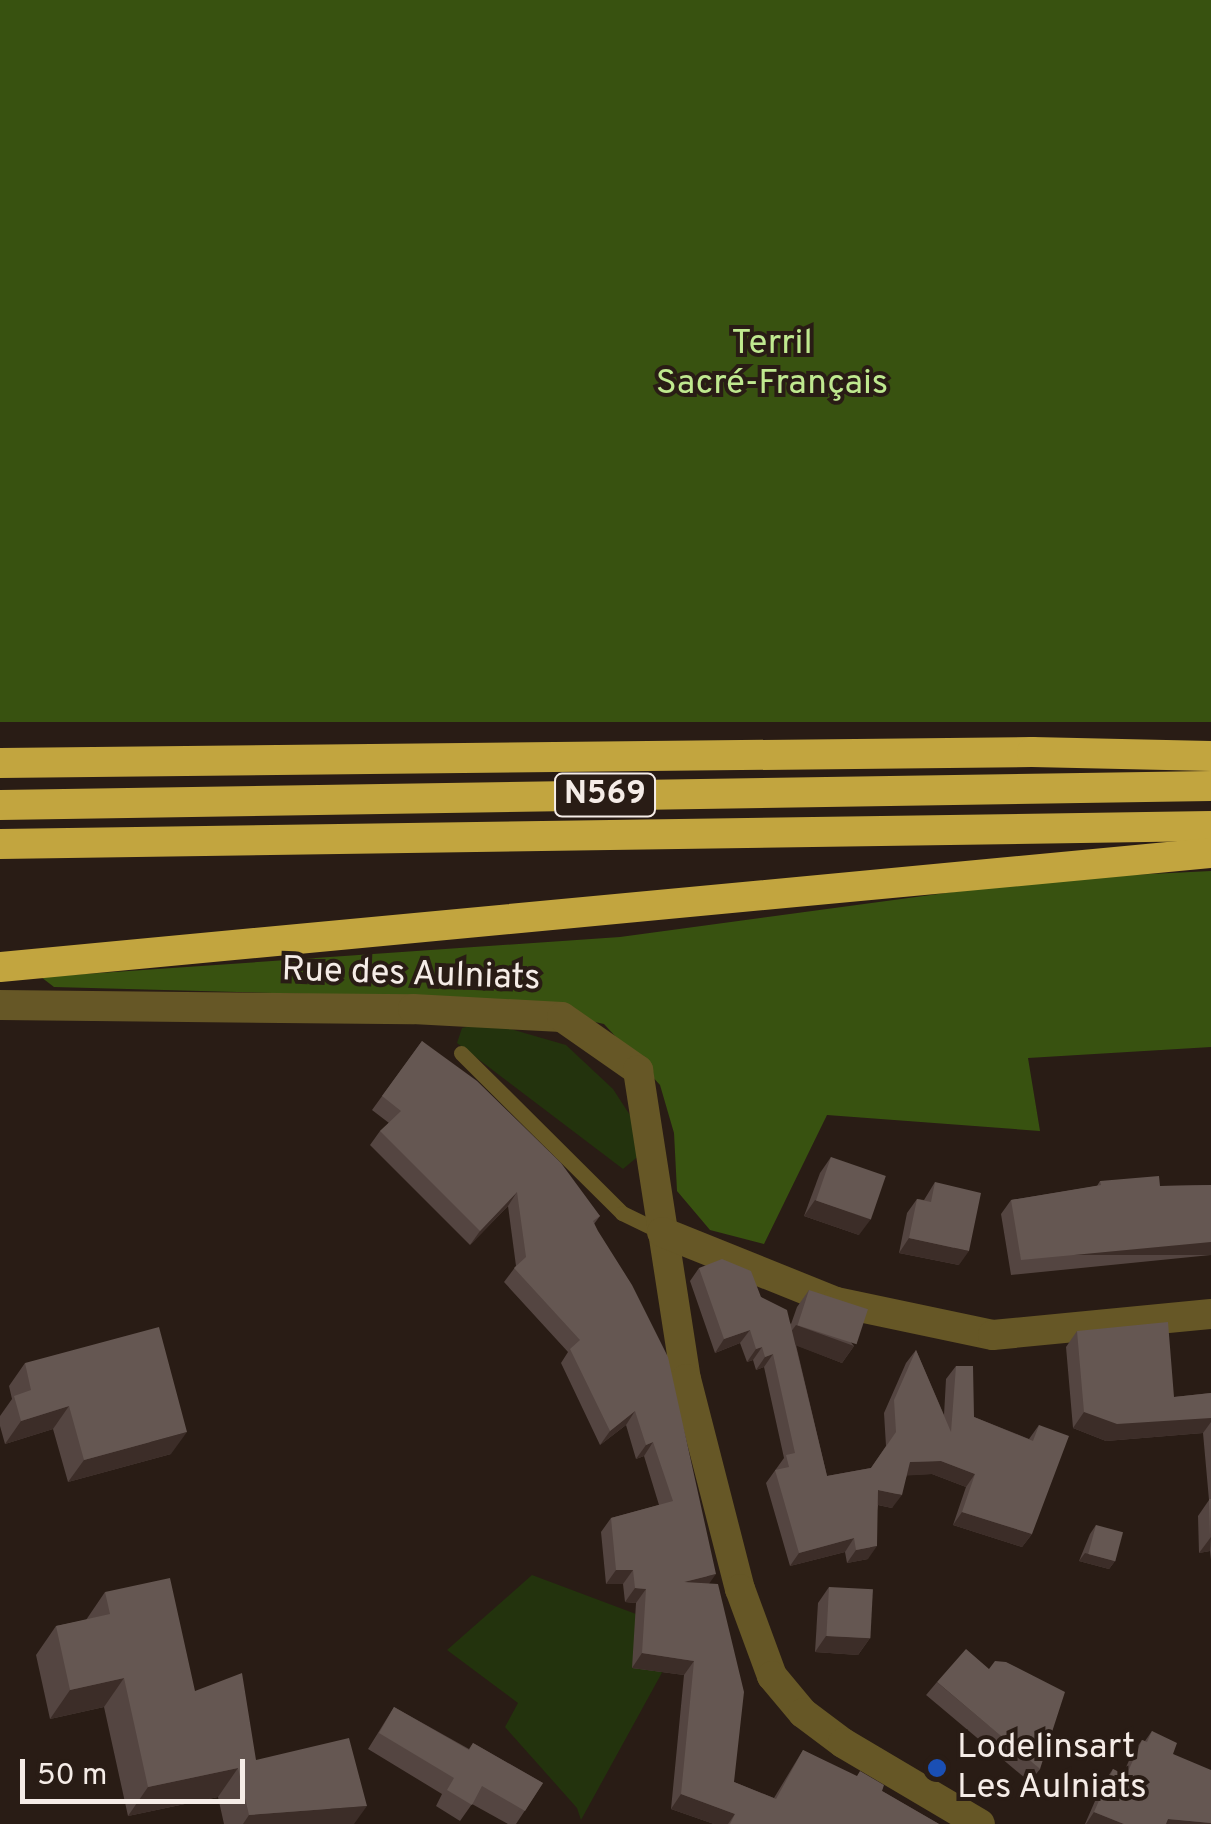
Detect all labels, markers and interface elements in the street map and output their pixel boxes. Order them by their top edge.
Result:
park label: Terril Sacré-Français [656,323,888,405]
road number: N569 [552,768,658,822]
street label: Rue des Aulniats [280,949,542,1001]
place label: Lodelinsart Les Aulniats [957,1727,1148,1809]
scale bar [25,1739,250,1801]
marker: Lodelinsart Les Aulniats [926,1757,948,1779]
text: 50 m [37,1758,107,1795]

